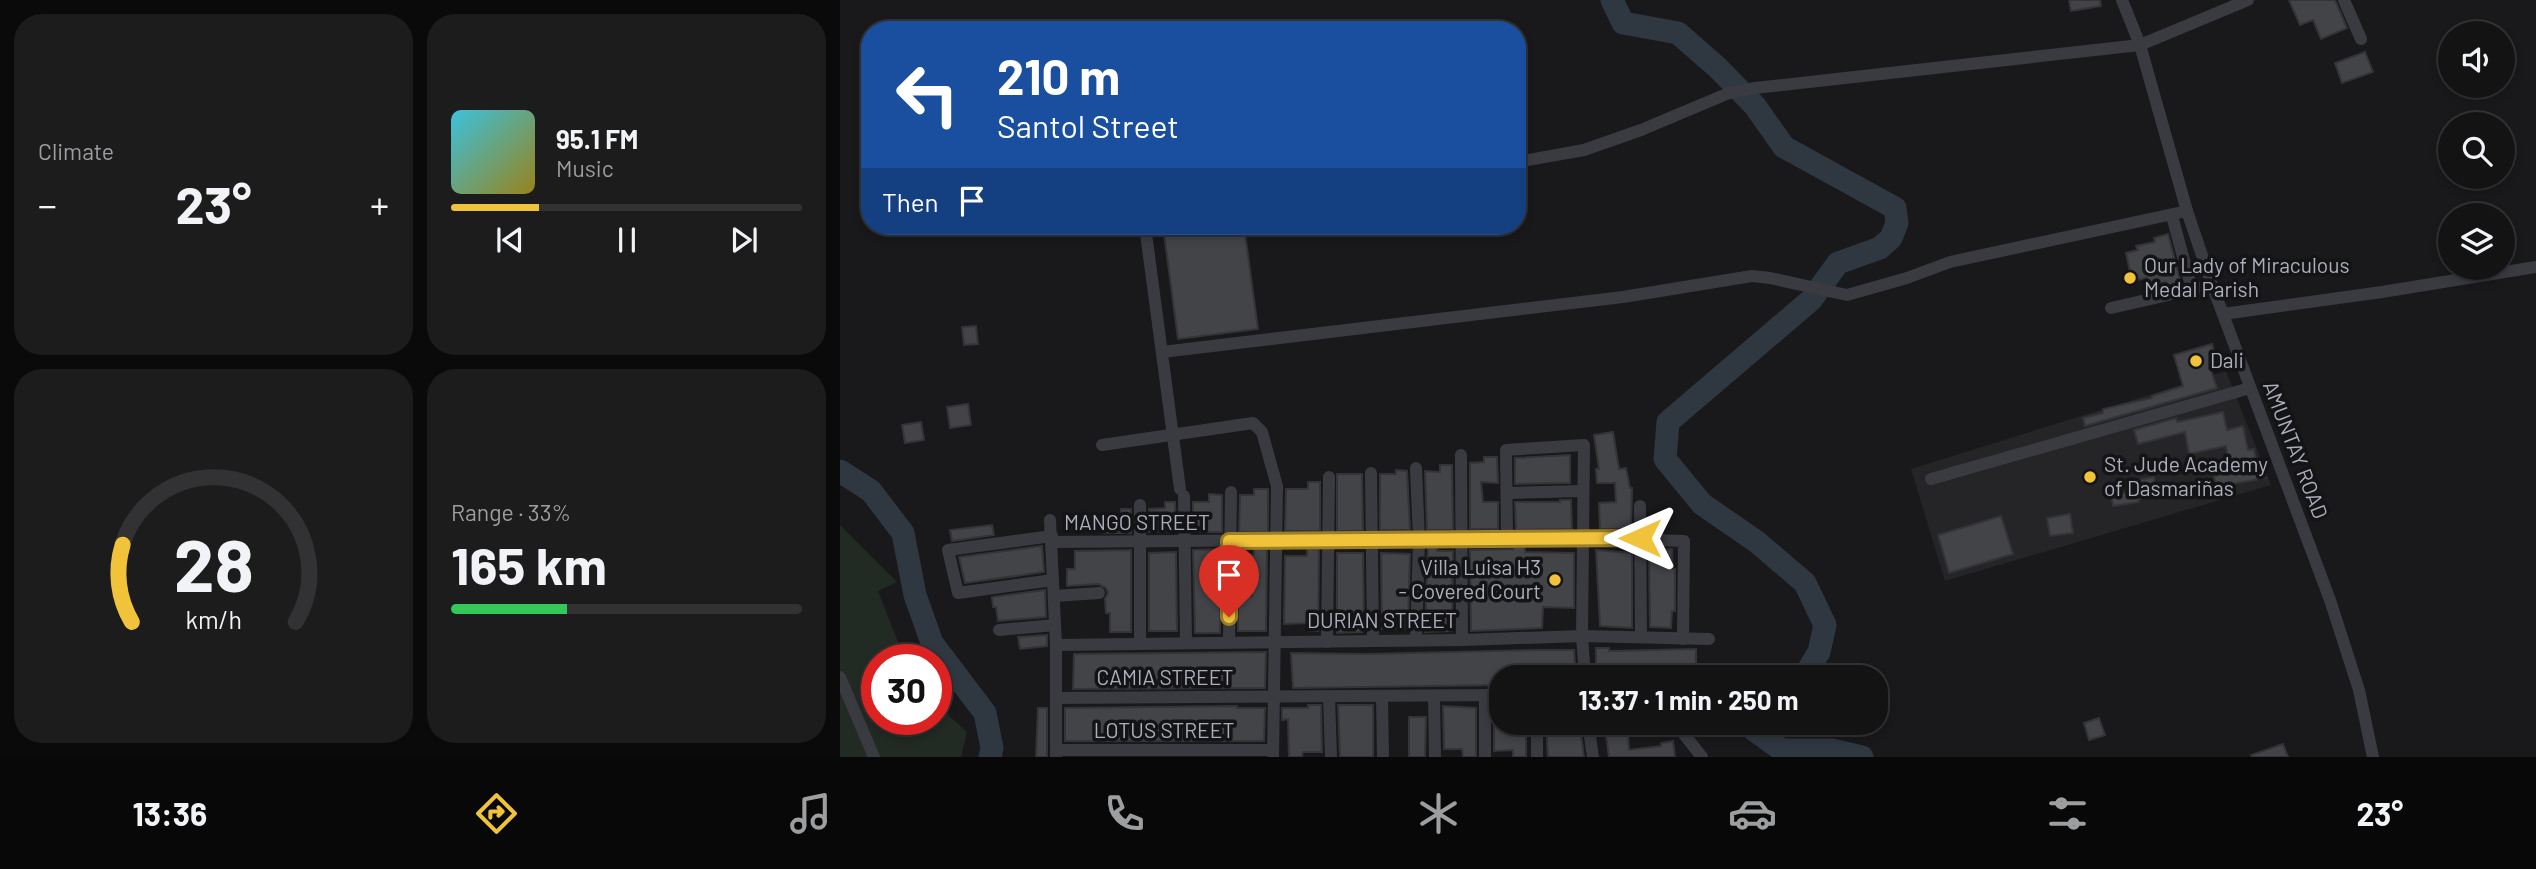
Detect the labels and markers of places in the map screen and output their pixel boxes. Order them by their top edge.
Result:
place label: Our Lady of Miraculous Medal Parish [2144,252,2350,301]
marker: Our Lady of Miraculous Medal Parish [2122,270,2138,286]
place label: Dali [2210,347,2244,372]
marker: Dali [2188,353,2204,369]
place label: St. Jude Academy of Dasmariñas [2104,451,2268,500]
marker: St. Jude Academy of Dasmariñas [2082,469,2098,485]
pin [1199,545,1259,617]
place label: Villa Luisa H3 - Covered Court [1399,554,1541,603]
marker: Villa Luisa H3 - Covered Court [1547,572,1563,588]

